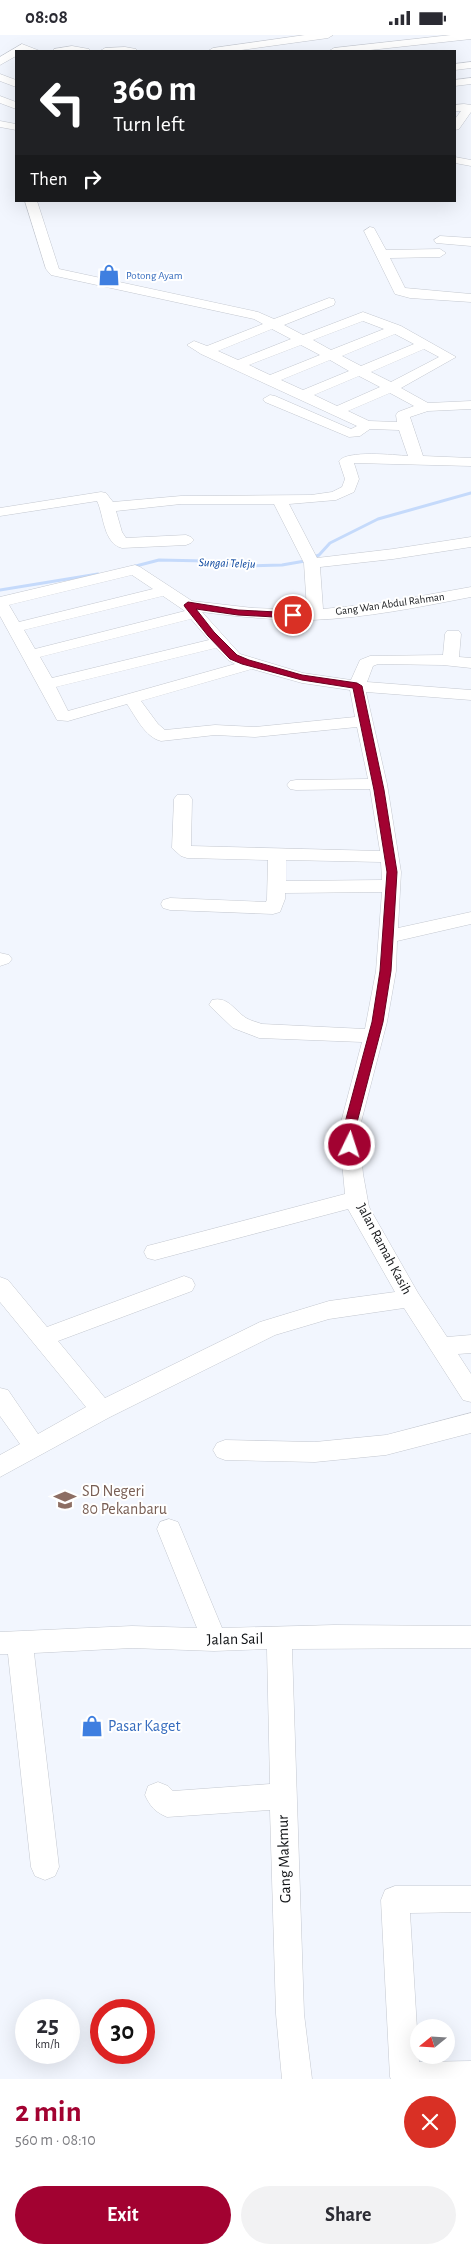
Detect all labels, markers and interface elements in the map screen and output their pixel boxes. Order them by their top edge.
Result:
text: 08:08 [25,8,68,27]
icon: left [30,70,95,135]
text: 360 m [113,72,197,107]
text: Turn left [113,113,185,135]
icon: right [78,165,106,193]
text: Then [30,170,68,189]
shop icon: Potong Ayam [96,262,122,288]
place label: Potong Ayam [126,270,183,281]
water label: Sungai Teleju [198,556,256,571]
street label: Gang Wan Abdul Rahman [335,591,445,617]
pin [272,594,314,636]
icon: arrive [279,601,307,629]
position arrow [323,1118,375,1170]
street label: Jalan Ramah Kasih [354,1201,414,1297]
place label: SD Negeri 80 Pekanbaru [82,1483,167,1517]
school or university icon: SD Negeri 80 Pekanbaru [52,1487,78,1513]
street label: Jalan Sail [207,1631,263,1647]
shop icon: Pasar Kaget [79,1713,105,1739]
place label: Pasar Kaget [108,1718,181,1734]
street label: Gang Makmur [274,1814,294,1903]
speed limit sign: 30 [90,1999,155,2064]
text: 25 [36,2013,59,2038]
north arrow [410,2019,455,2064]
map controls [410,2019,455,2064]
text: km/h [35,2038,60,2050]
button: close [404,2096,456,2148]
text: 2 min [15,2097,82,2127]
text: 560 m · 08:10 [15,2132,96,2148]
button: Exit [15,2186,231,2244]
button: Share [241,2186,456,2244]

